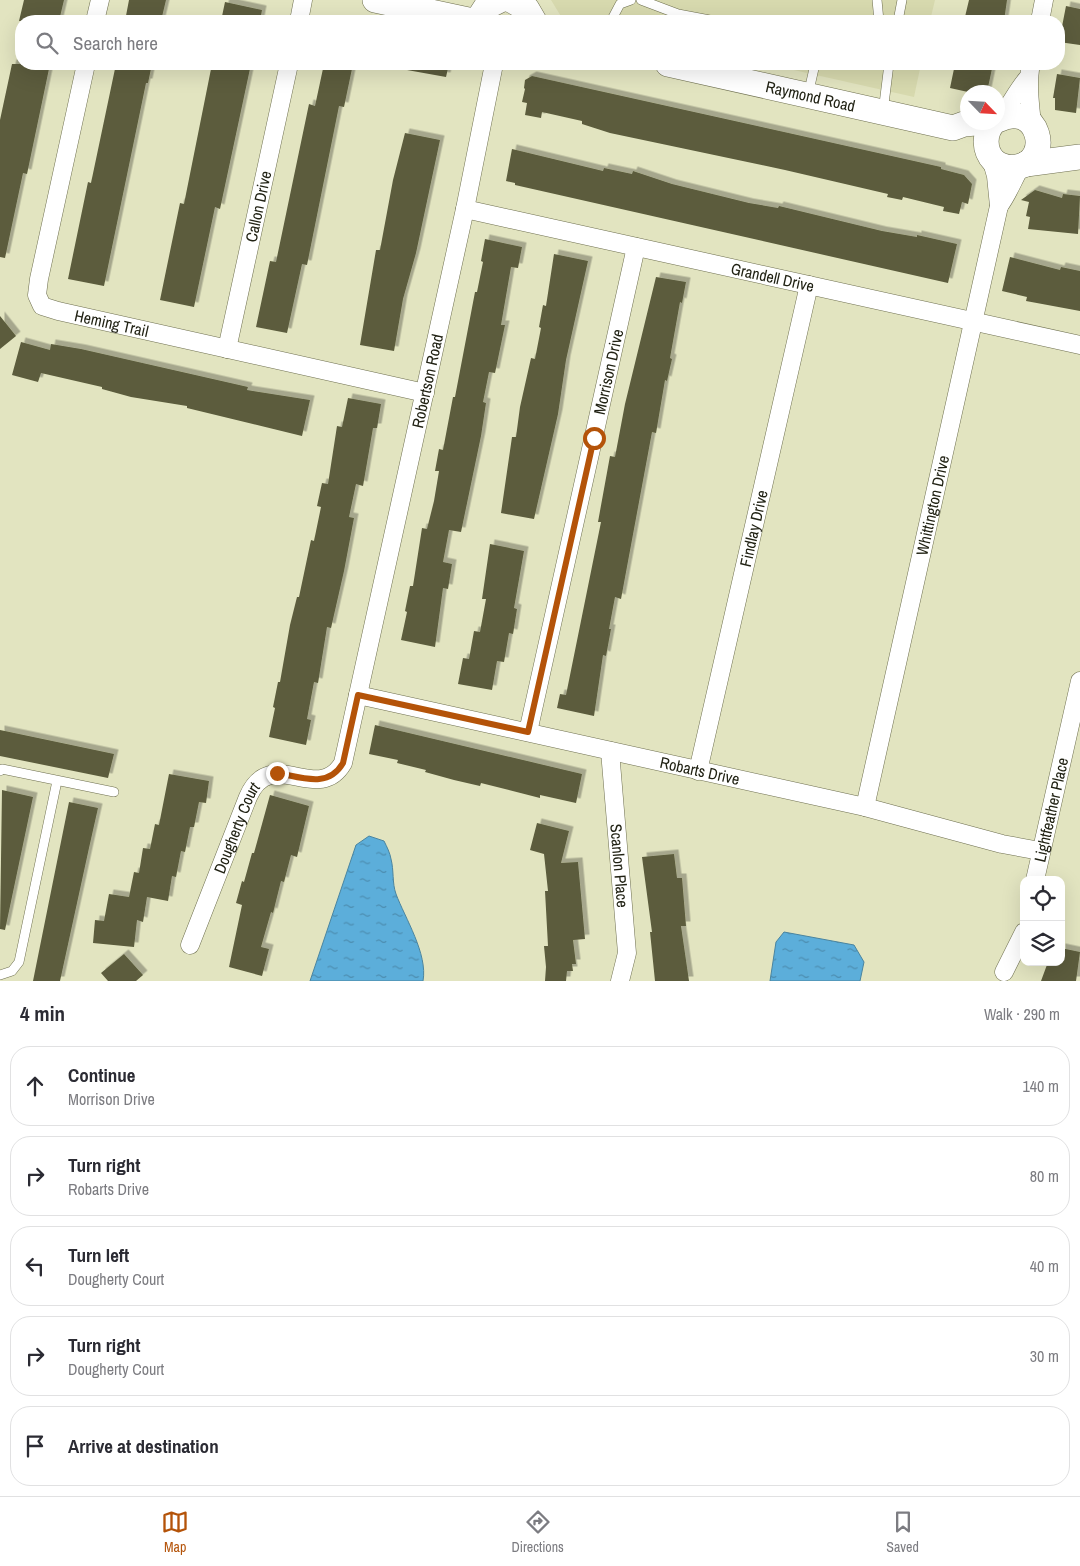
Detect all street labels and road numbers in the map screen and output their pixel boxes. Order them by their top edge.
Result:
street label: Raymond Road [764,75,857,117]
street label: Callon Drive [240,169,276,244]
street label: Grandell Drive [729,257,816,297]
street label: Heming Trail [73,304,151,342]
street label: Morrison Drive [588,327,628,417]
street label: Robertson Road [406,332,448,430]
street label: Whittington Drive [910,453,954,558]
street label: Findlay Drive [734,488,773,569]
street label: Robarts Drive [658,751,742,790]
street label: Lightfeather Place [1028,755,1073,864]
street label: Dougherty Court [208,777,265,877]
street label: Scanlon Place [605,823,634,908]

